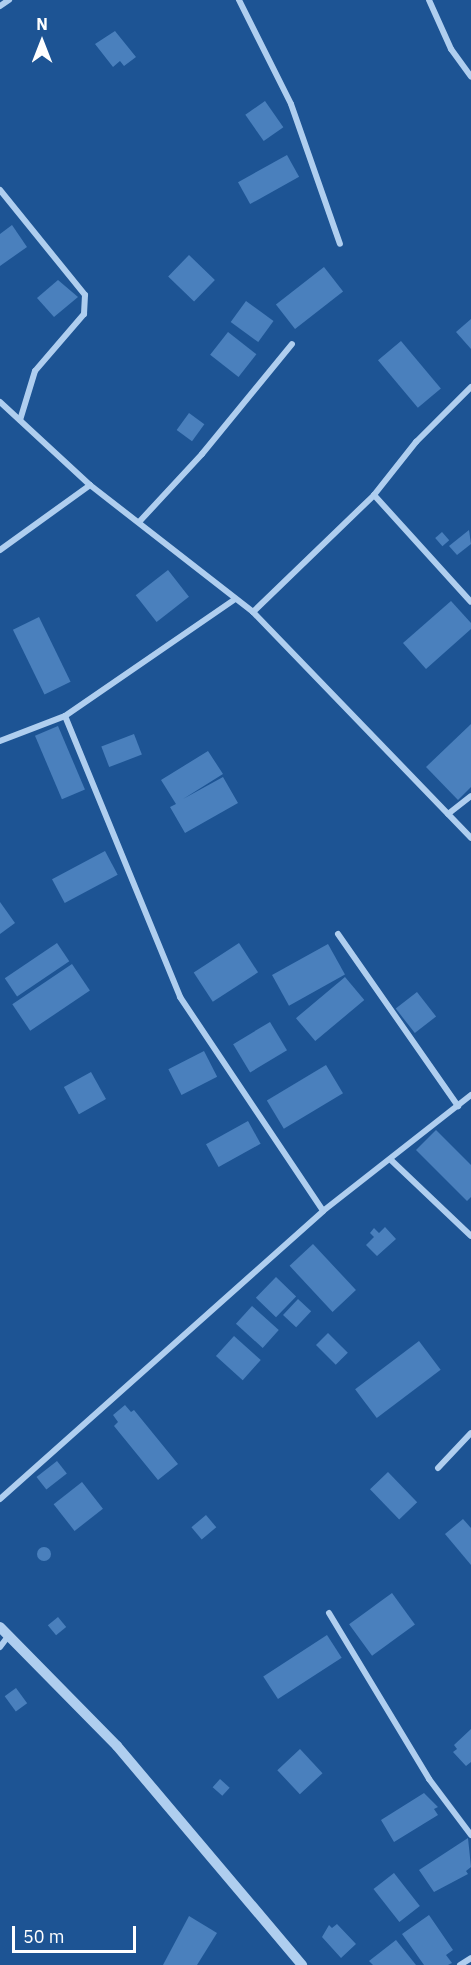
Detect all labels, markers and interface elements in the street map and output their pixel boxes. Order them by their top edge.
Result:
north arrow [12,12,72,72]
text: N [36,14,48,34]
scale bar [15,1914,140,1952]
text: 50 m [23,1925,65,1948]

